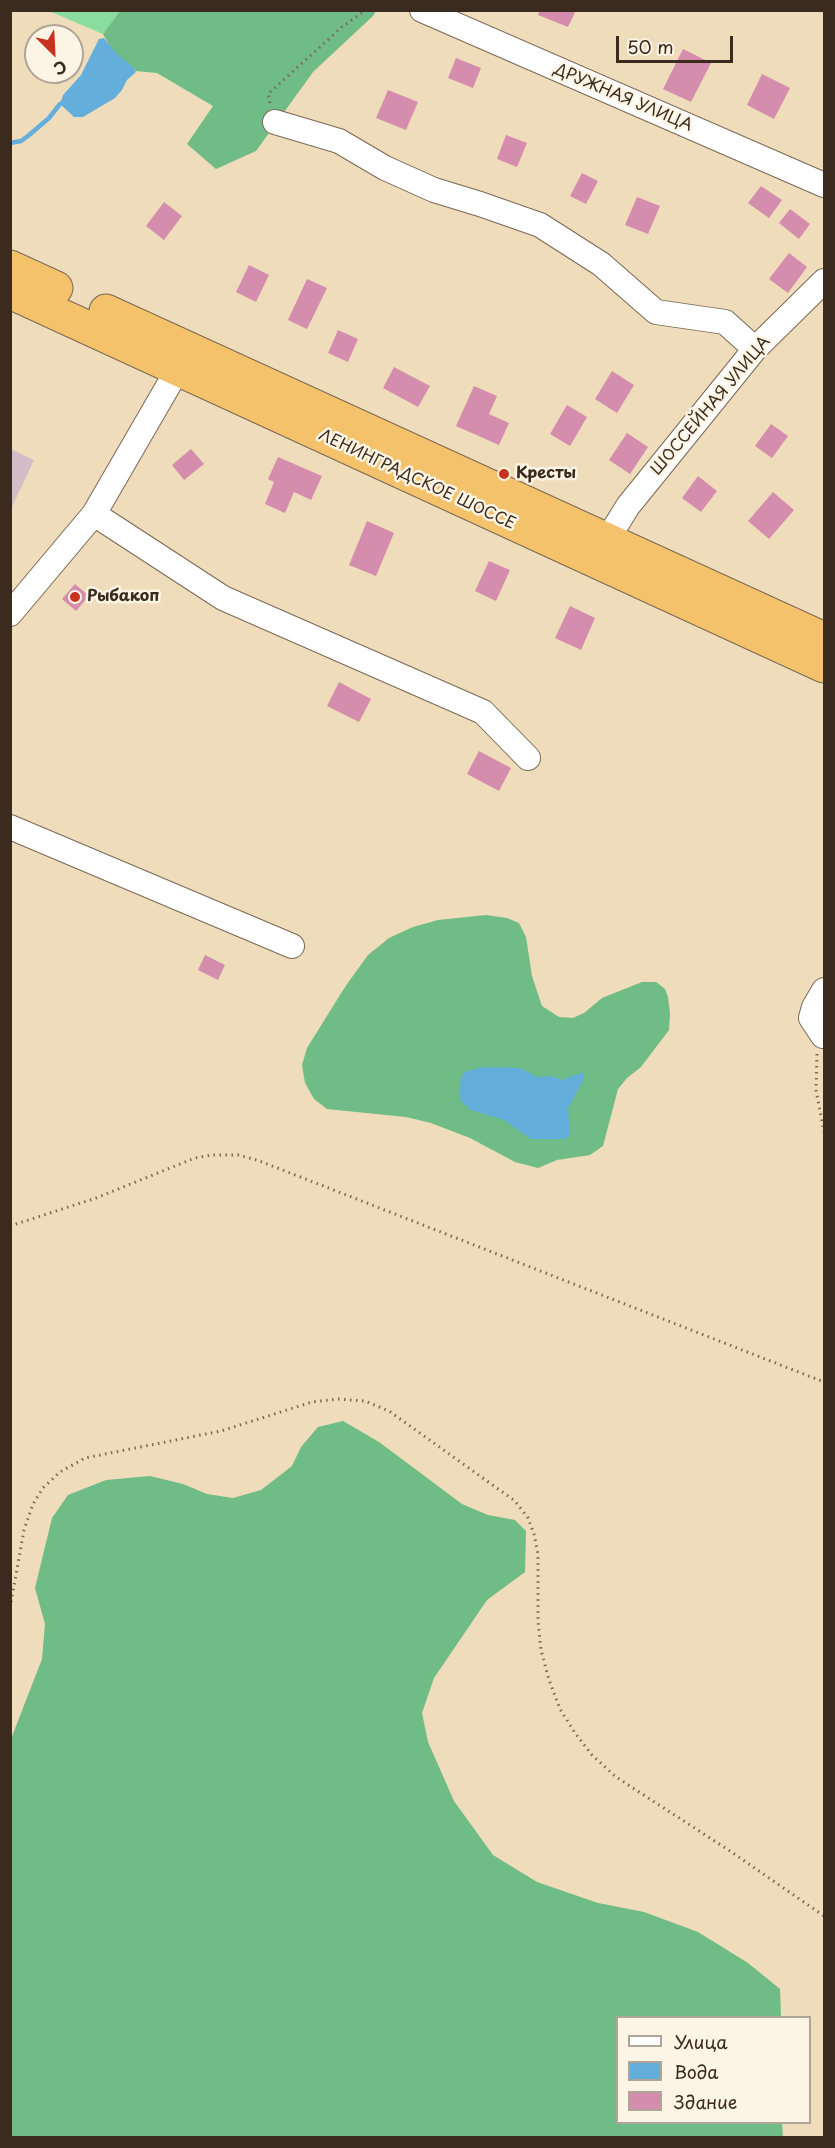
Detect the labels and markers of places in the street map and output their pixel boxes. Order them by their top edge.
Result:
place label: Кресты [516,464,576,484]
marker: Кресты [497,467,511,481]
place label: Рыбакоп [87,587,159,607]
marker: Рыбакоп [68,590,82,604]

